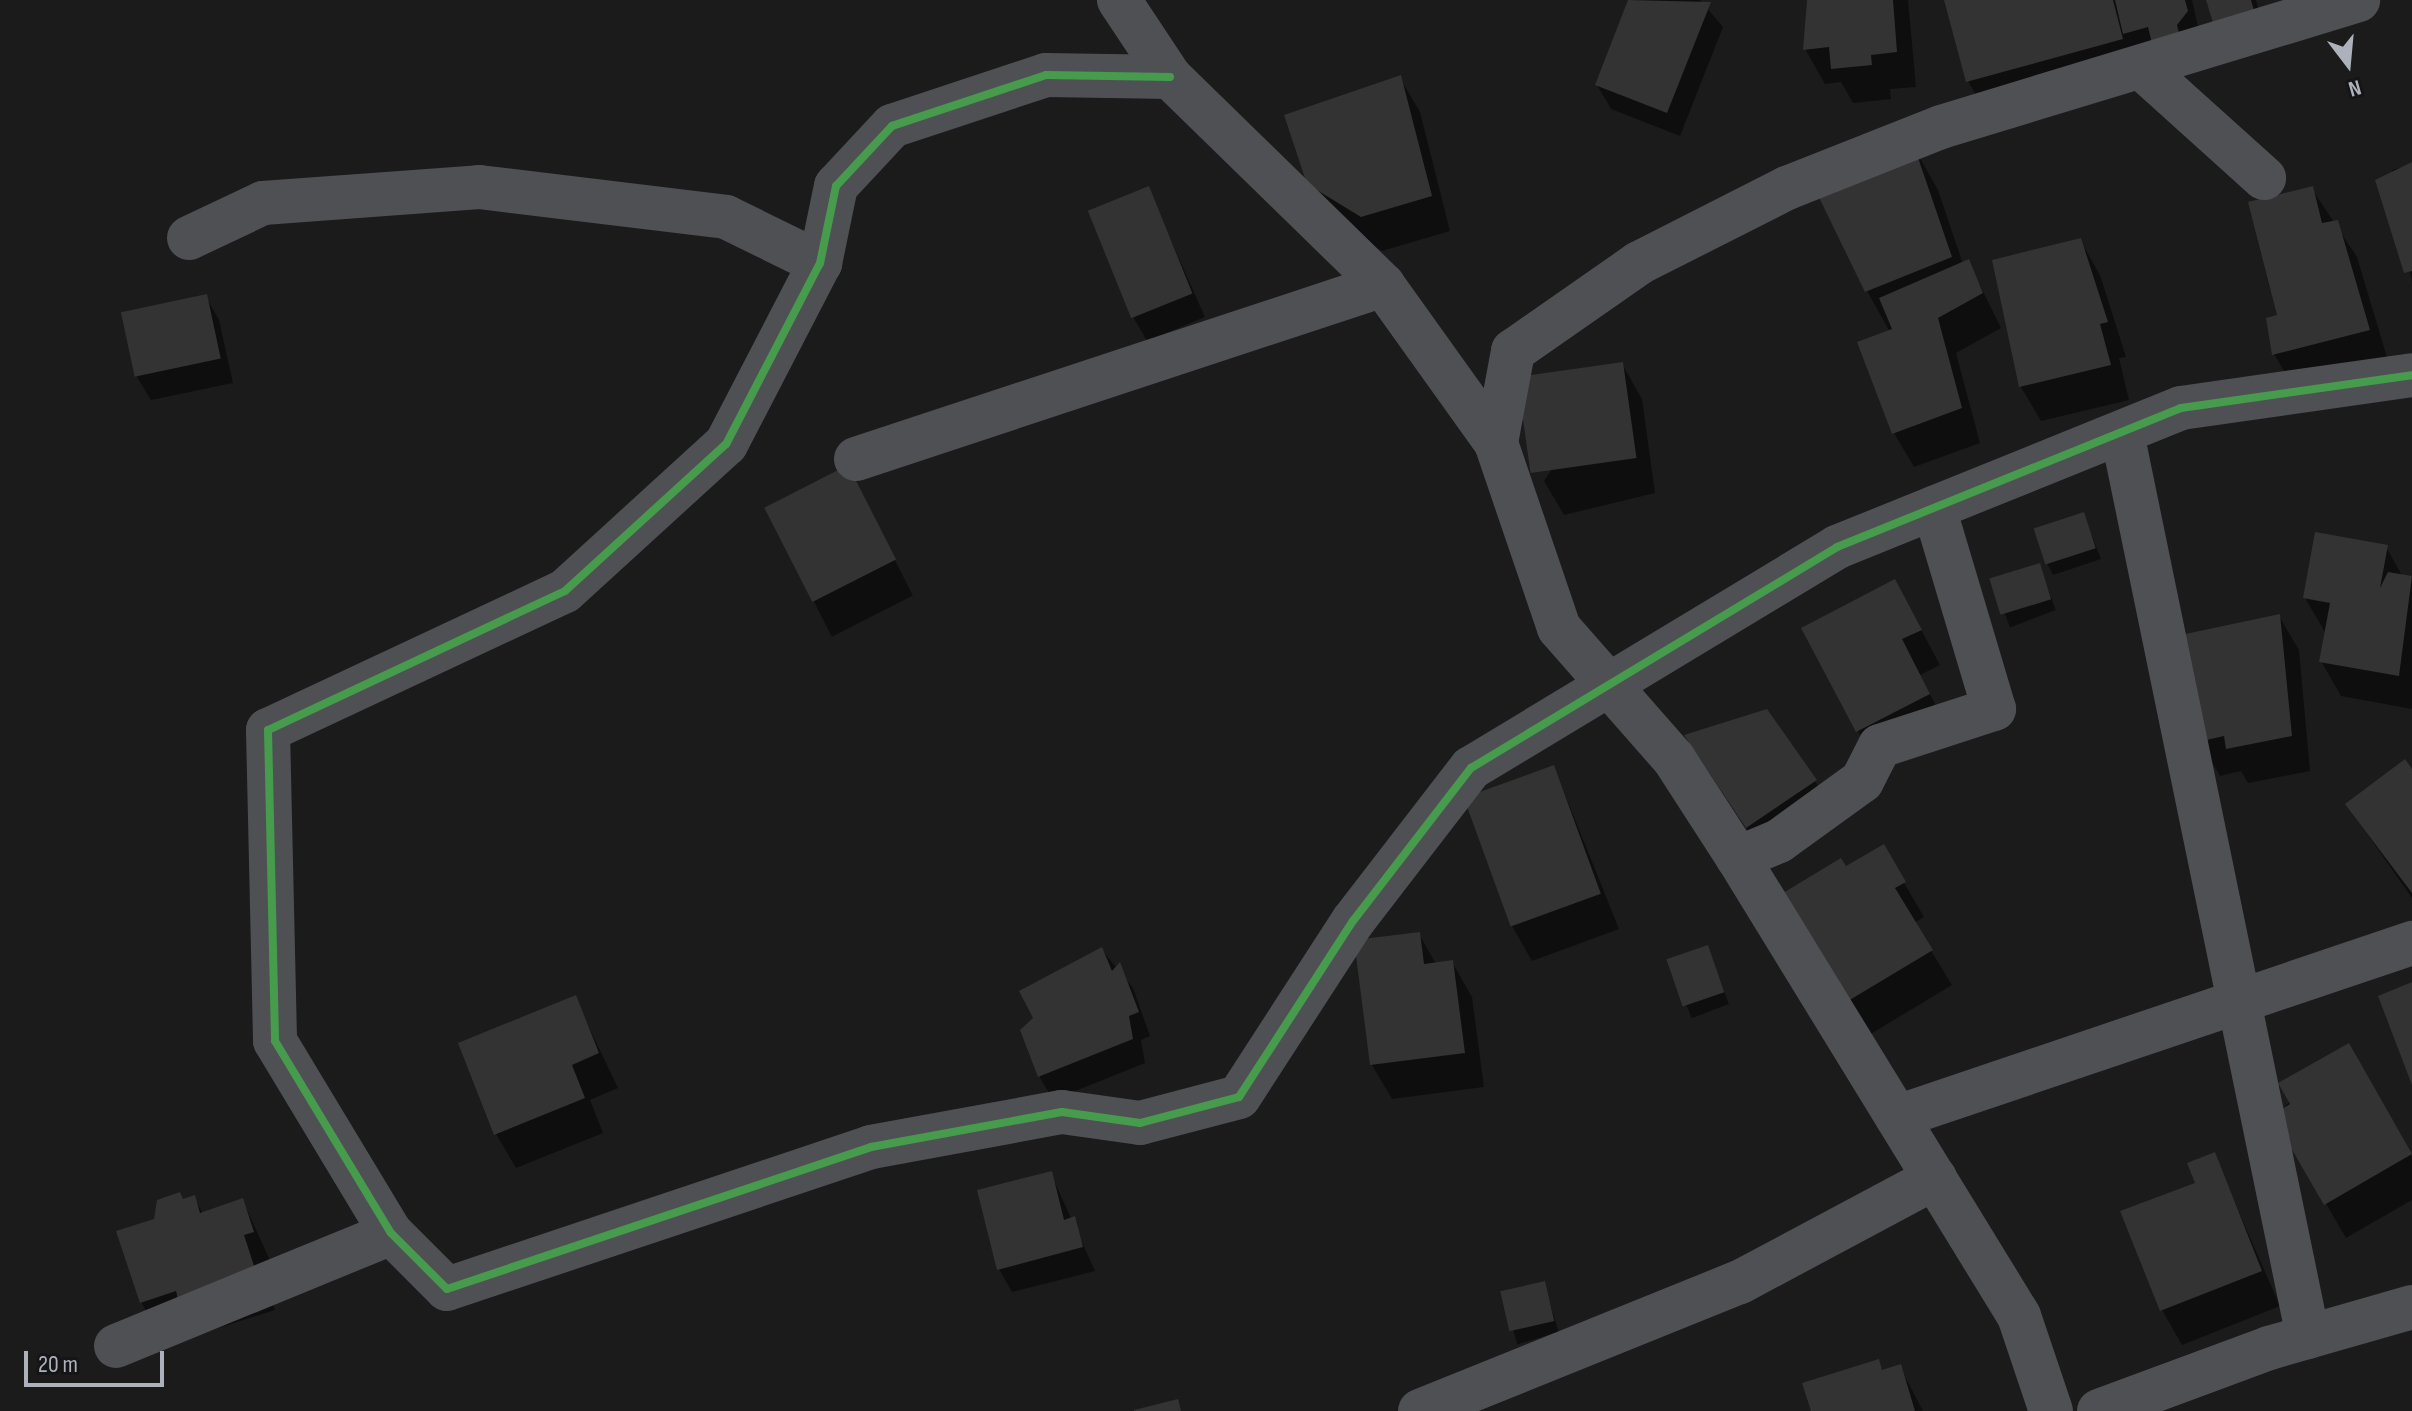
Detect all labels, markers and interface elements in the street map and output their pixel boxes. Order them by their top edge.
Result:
north arrow [2308,24,2388,104]
text: N [2345,73,2364,102]
scale bar [28,1335,168,1385]
text: 20 m [38,1350,78,1379]

